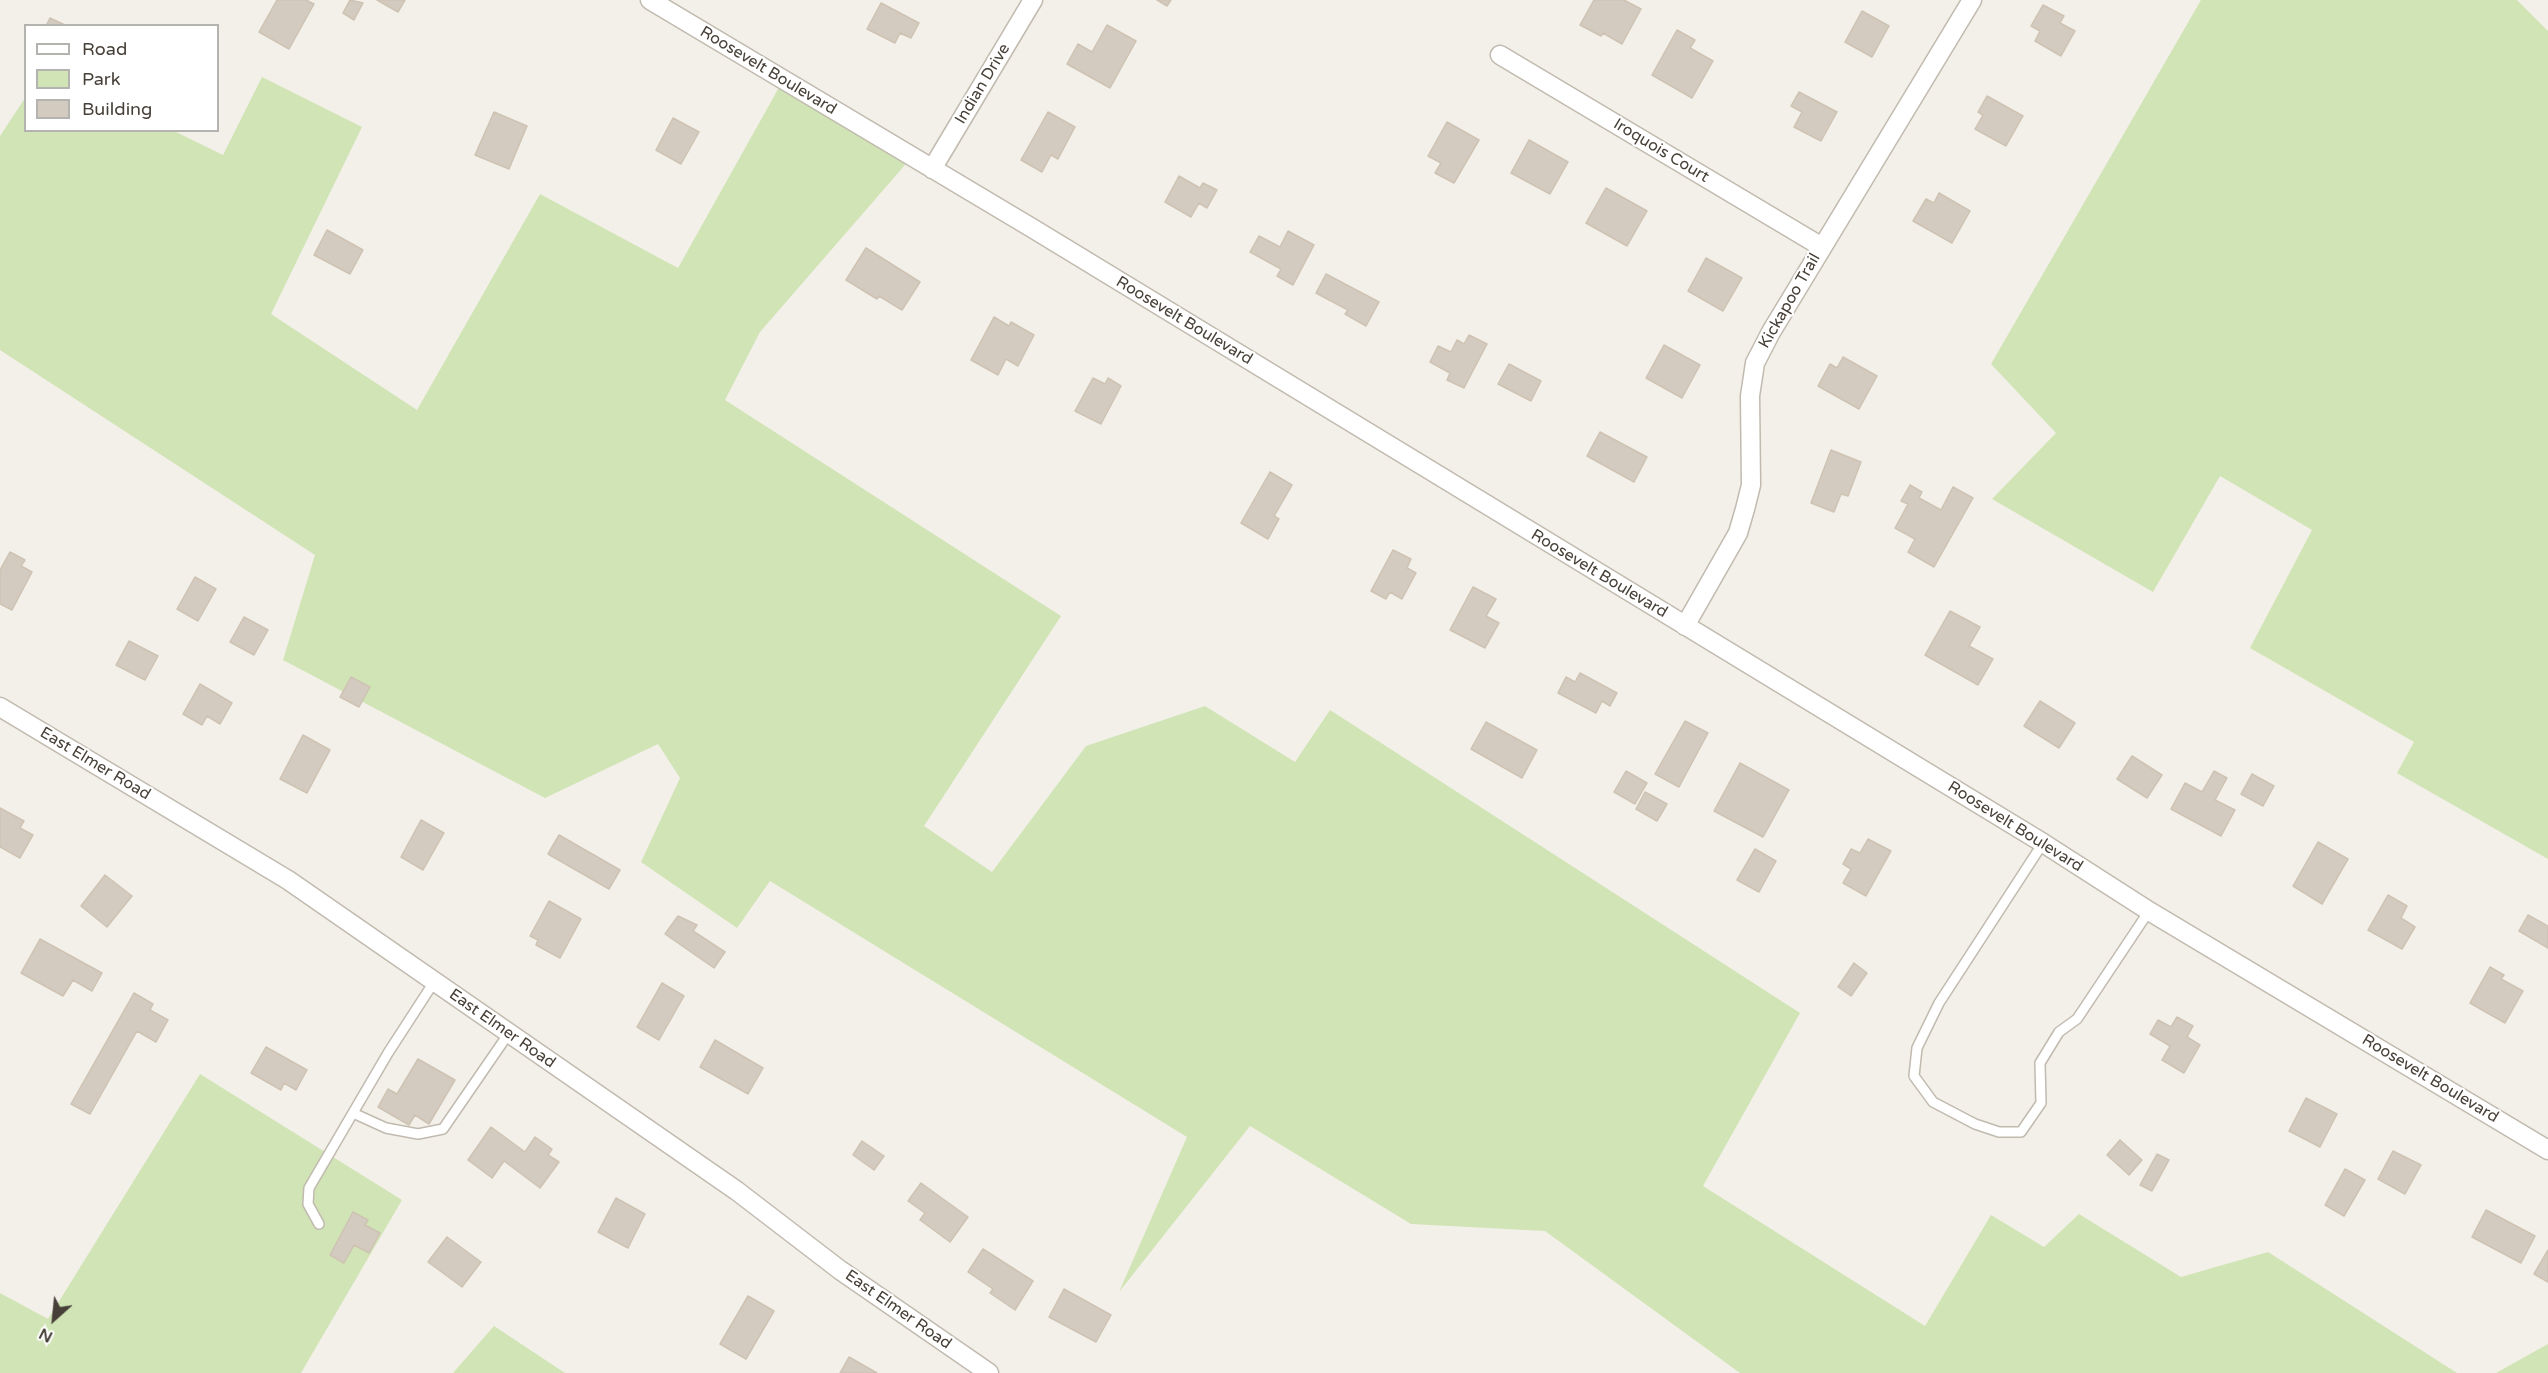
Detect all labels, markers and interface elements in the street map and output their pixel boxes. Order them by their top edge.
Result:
street label: Roosevelt Boulevard [696,23,840,119]
legend [24,24,219,132]
text: Road [82,38,127,60]
street label: Indian Drive [951,40,1015,128]
text: Park [82,68,120,90]
text: Building [82,98,152,120]
street label: Iroquois Court [1610,115,1712,187]
street label: Kickapoo Trail [1755,250,1825,352]
street label: Roosevelt Boulevard [1112,273,1256,369]
street label: Roosevelt Boulevard [1527,526,1671,622]
street label: East Elmer Road [36,723,154,805]
street label: Roosevelt Boulevard [1944,778,2086,876]
street label: East Elmer Road [445,985,559,1073]
street label: Roosevelt Boulevard [2358,1031,2502,1127]
street label: East Elmer Road [841,1266,955,1354]
north arrow [24,1289,84,1349]
text: N [36,1323,56,1347]

